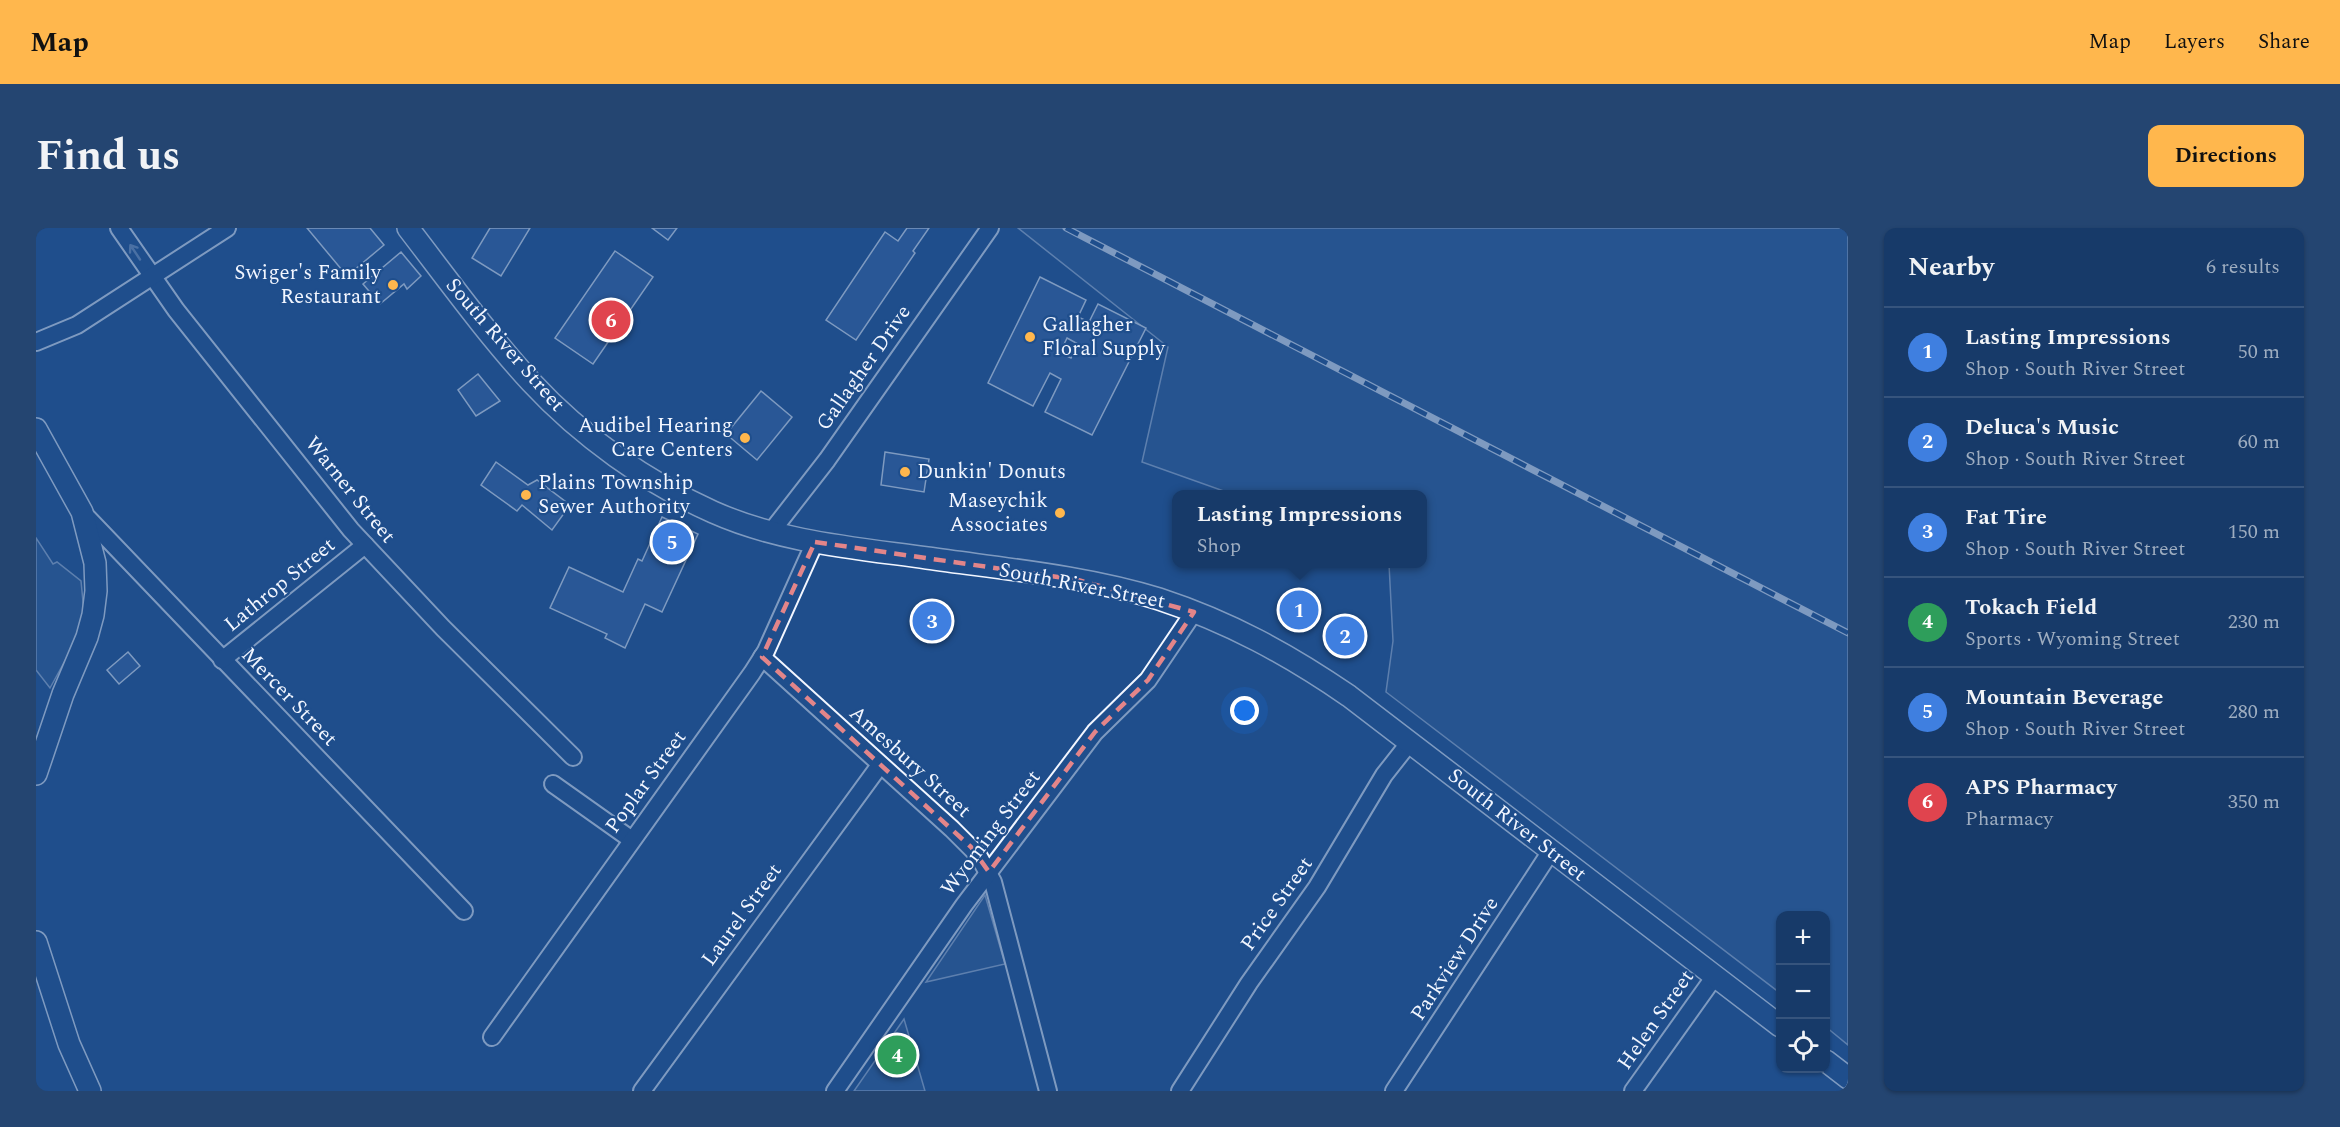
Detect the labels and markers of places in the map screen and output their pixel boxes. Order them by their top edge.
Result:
place label: Swiger's Family Restaurant [234,257,382,313]
marker: Swiger's Family Restaurant [386,278,400,292]
pin: 6 [592,298,630,343]
place label: Gallagher Floral Supply [1042,309,1166,365]
marker: Gallagher Floral Supply [1023,330,1037,344]
place label: Audibel Hearing Care Centers [578,410,733,466]
marker: Audibel Hearing Care Centers [738,431,752,445]
place label: Dunkin' Donuts [917,456,1066,488]
marker: Dunkin' Donuts [898,465,912,479]
place label: Plains Township Sewer Authority [538,467,693,523]
place label: Maseychik Associates [948,485,1048,541]
marker: Plains Township Sewer Authority [519,488,533,502]
marker: Maseychik Associates [1053,506,1067,520]
pin: 5 [652,520,692,564]
pin: 1 [1280,588,1318,632]
pin: 3 [912,598,952,644]
pin: 2 [1326,614,1364,658]
pin: 4 [878,1032,916,1078]

